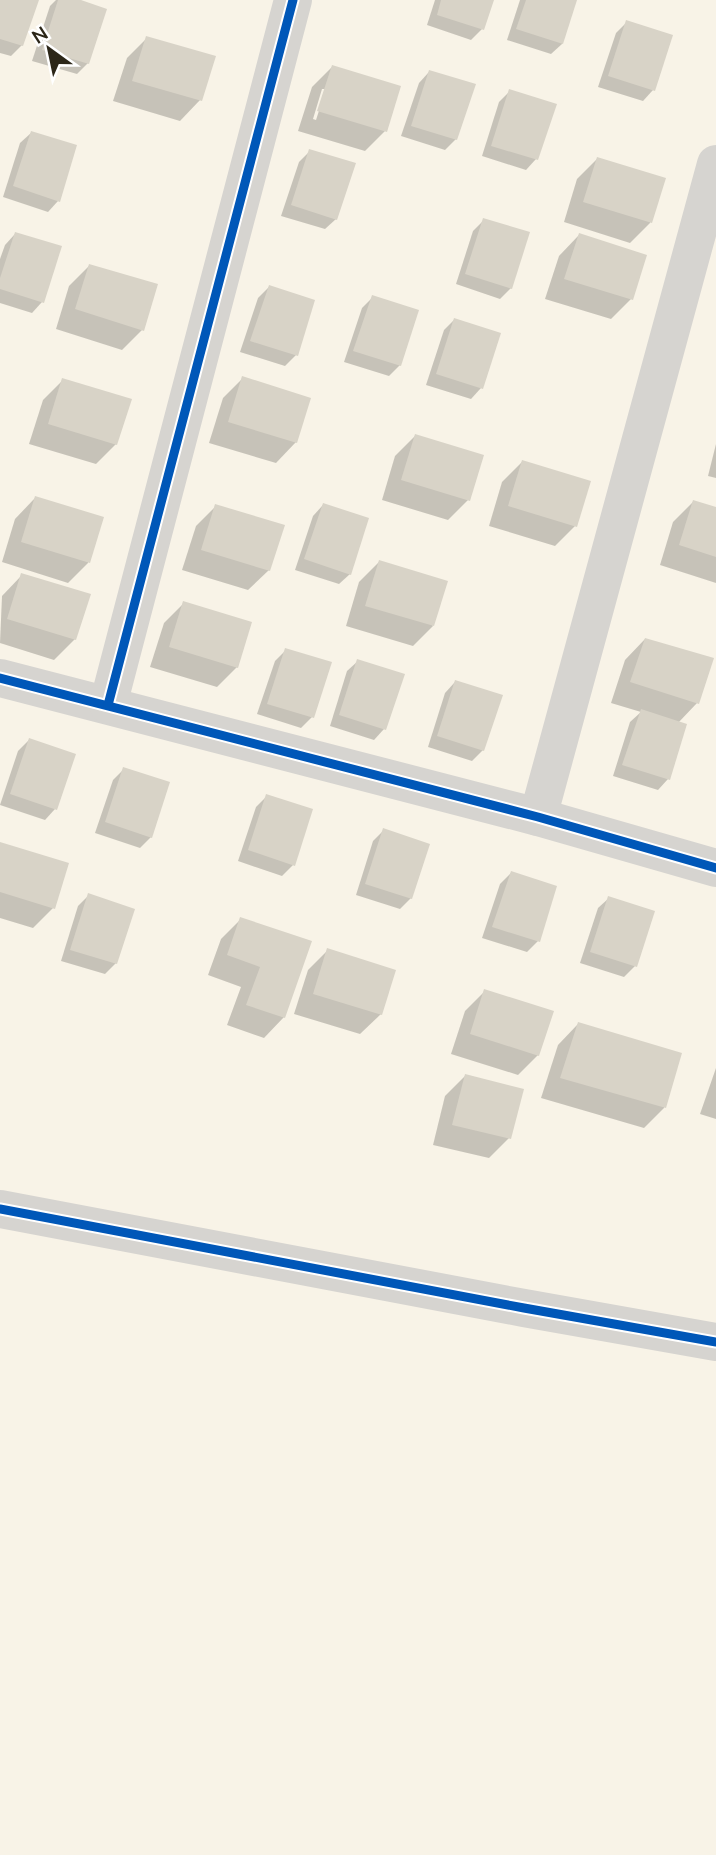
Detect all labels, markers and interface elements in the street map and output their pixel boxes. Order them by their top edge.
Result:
north arrow [14,14,84,84]
text: N [27,21,53,50]

